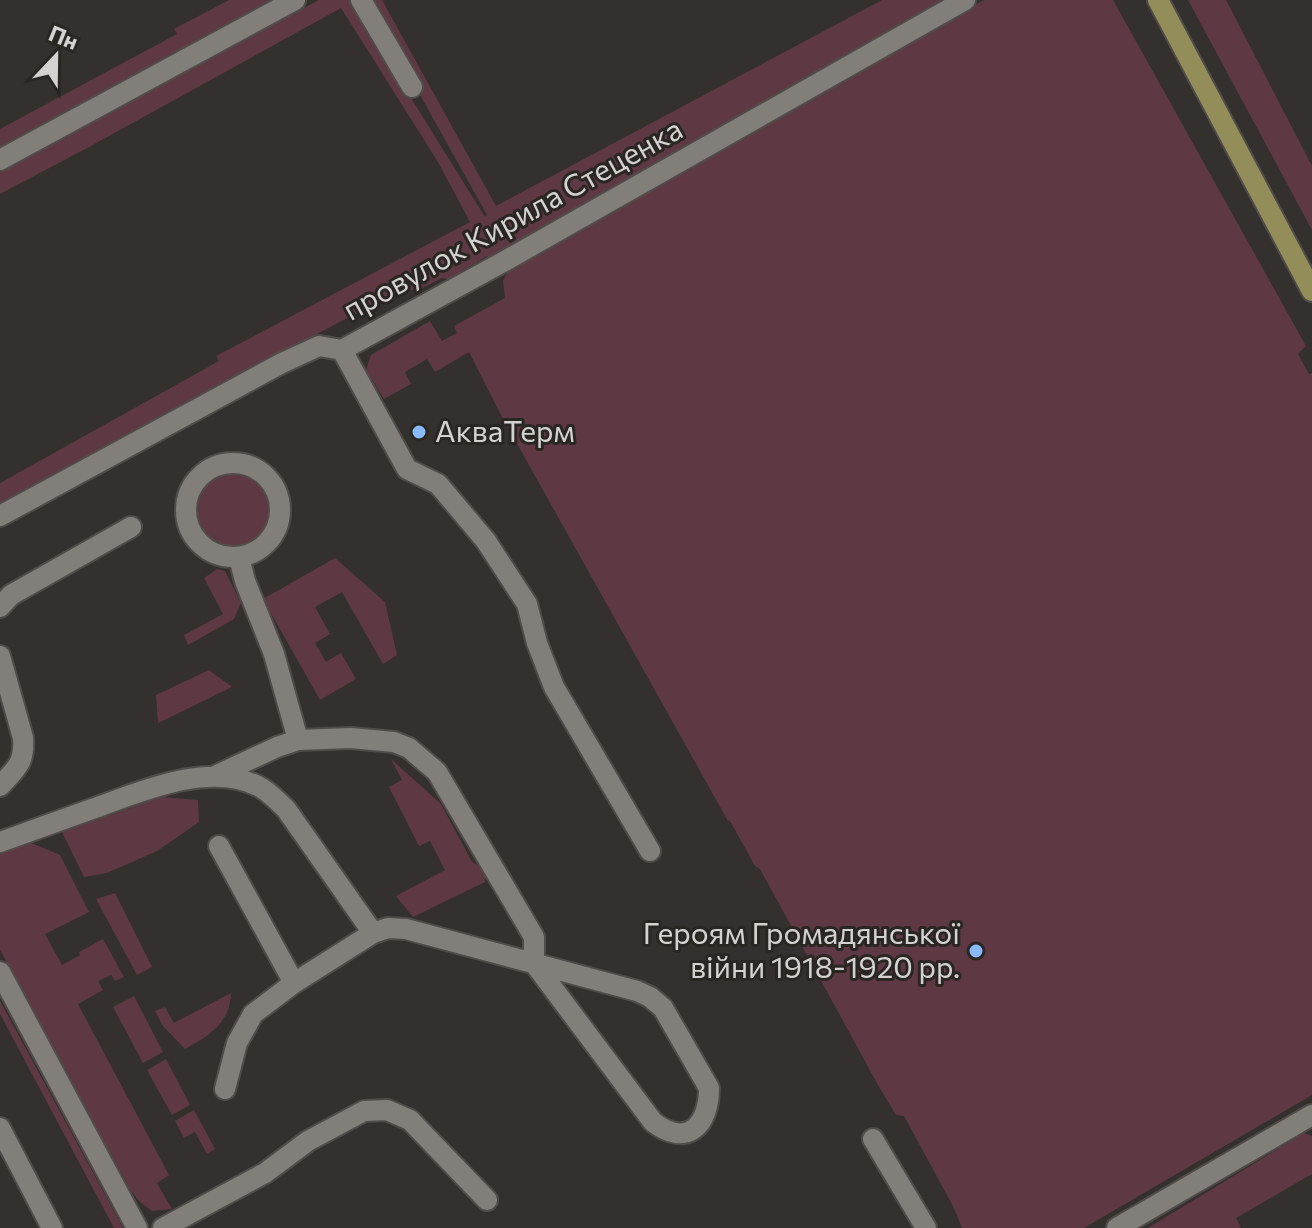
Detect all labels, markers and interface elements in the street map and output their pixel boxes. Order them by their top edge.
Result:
north arrow [16,16,96,96]
text: Пн [45,19,82,55]
street label: провулок Кирила Стеценка [336,109,688,327]
place label: АкваТерм [435,411,575,448]
marker: АкваТерм [410,423,428,441]
place label: Героям Громадянської війни 1918-1920 рр. [643,913,961,984]
marker: Героям Громадянської війни 1918-1920 рр. [967,942,985,960]

